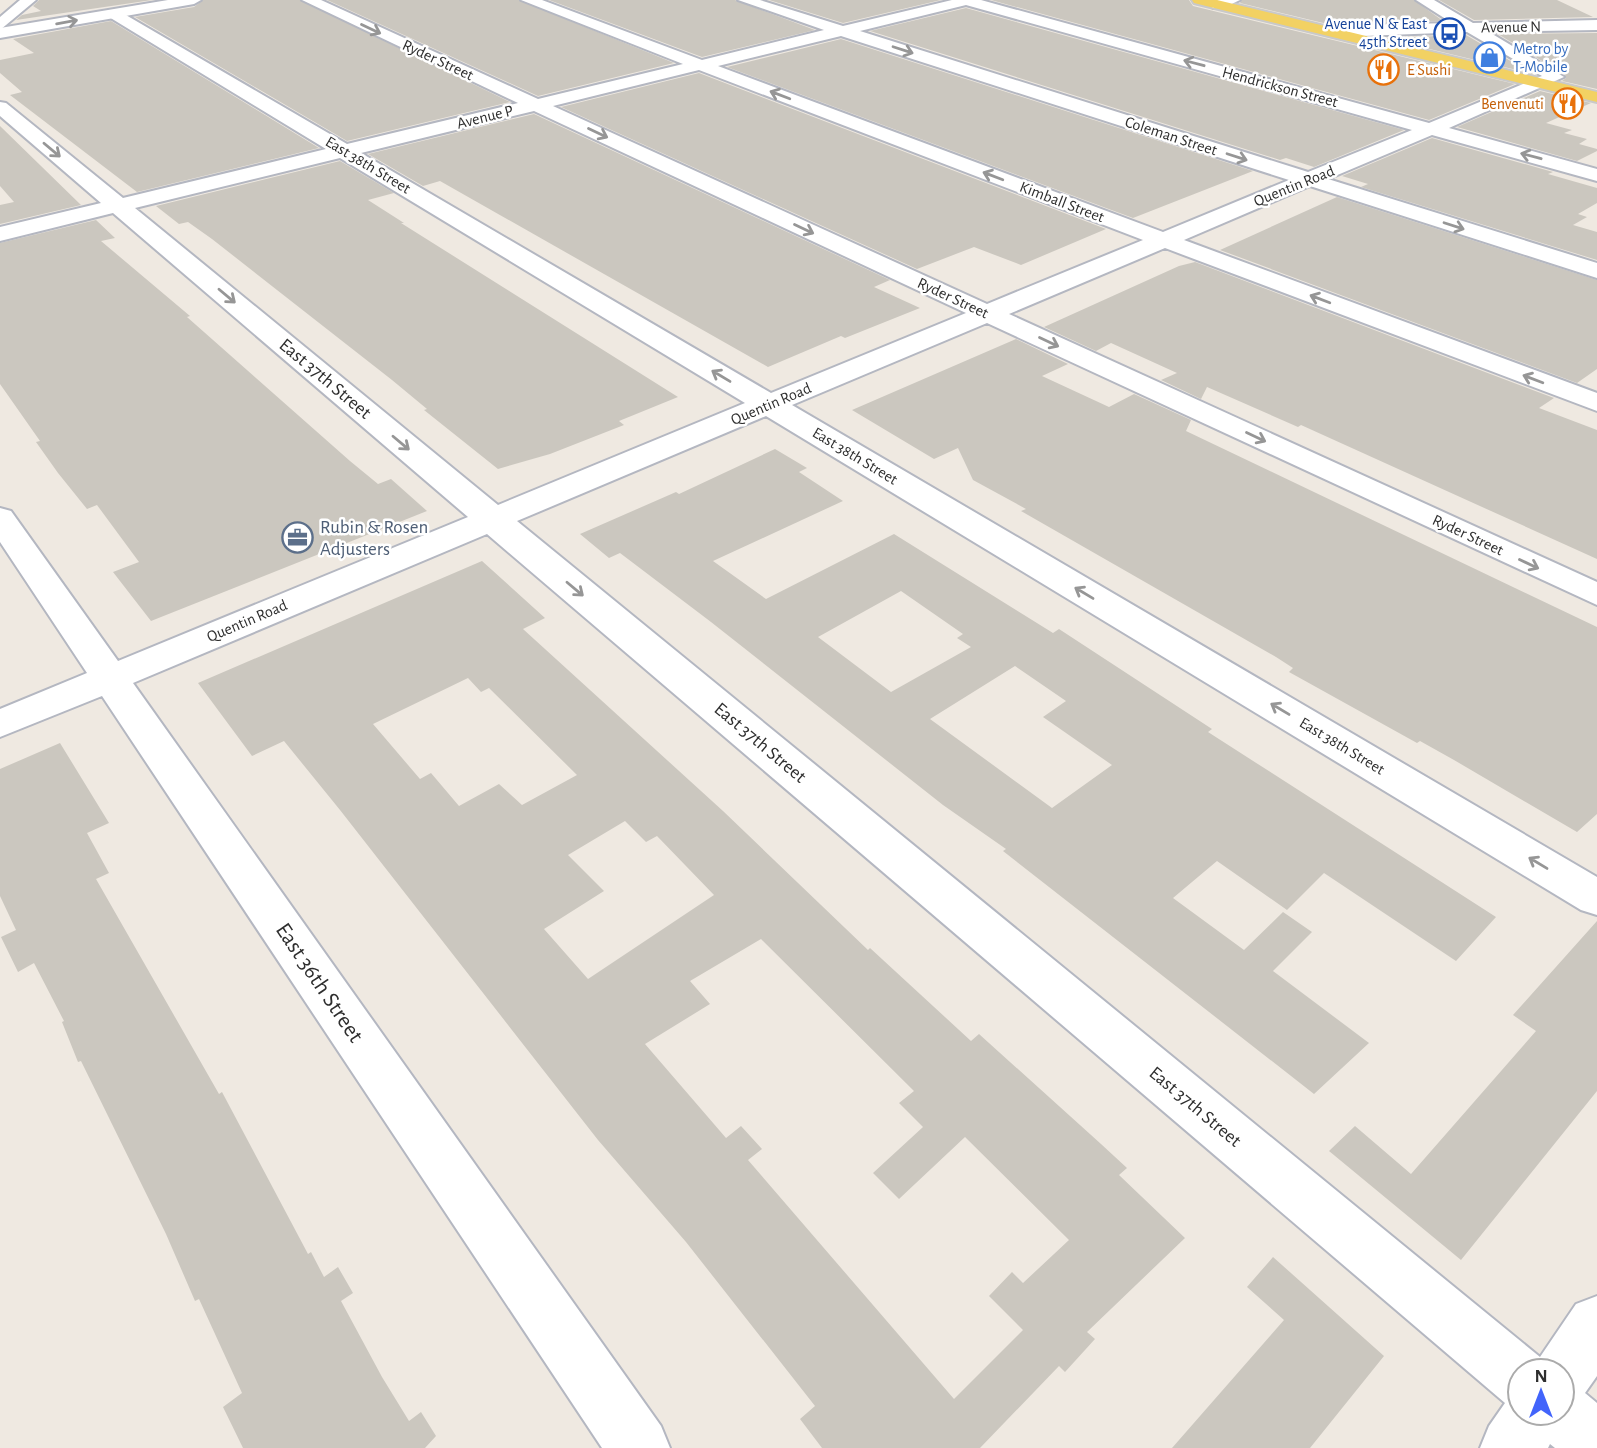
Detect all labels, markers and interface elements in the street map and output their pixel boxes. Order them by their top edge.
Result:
one-way arrow [55,14,78,28]
place label: Avenue N & East 45th Street [1325,16,1427,50]
bus stop icon: Avenue N & East 45th Street [1433,16,1467,50]
street label: Avenue N [1481,18,1541,36]
one-way arrow [360,23,381,36]
street label: Ryder Street [400,37,476,84]
shop icon: Metro by T-Mobile [1473,41,1507,75]
place label: Metro by T-Mobile [1513,41,1568,75]
one-way arrow [892,45,914,58]
restaurant icon: E Sushi [1367,53,1401,87]
one-way arrow [1183,56,1205,69]
place label: E Sushi [1407,62,1451,78]
street label: Hendrickson Street [1220,64,1340,110]
restaurant icon: Benvenuti [1550,87,1584,121]
one-way arrow [769,88,791,101]
place label: Benvenuti [1481,96,1544,112]
street label: Avenue P [455,102,515,132]
street label: Coleman Street [1123,114,1219,158]
one-way arrow [587,127,608,141]
street label: East 38th Street [323,133,413,197]
one-way arrow [43,142,61,158]
one-way arrow [1520,149,1542,162]
one-way arrow [1225,151,1247,164]
street label: Quentin Road [1251,163,1337,210]
one-way arrow [982,168,1004,181]
street label: Kimball Street [1017,179,1107,225]
one-way arrow [1442,220,1464,233]
one-way arrow [793,223,815,236]
street label: Ryder Street [915,275,991,322]
one-way arrow [217,289,235,304]
one-way arrow [1310,292,1332,304]
street label: East 37th Street [275,335,375,423]
one-way arrow [1038,336,1059,349]
one-way arrow [711,369,731,383]
one-way arrow [1523,372,1545,385]
street label: Quentin Road [728,380,814,429]
street label: East 38th Street [810,424,900,488]
one-way arrow [1245,431,1266,445]
one-way arrow [392,435,410,451]
street label: Ryder Street [1430,512,1506,559]
place label: Rubin & Rosen Adjusters [320,518,428,559]
office icon: Rubin & Rosen Adjusters [280,521,314,555]
one-way arrow [1518,557,1539,571]
one-way arrow [566,581,584,597]
one-way arrow [1075,585,1095,599]
street label: Quentin Road [204,597,290,646]
street label: East 37th Street [710,699,810,787]
one-way arrow [1270,702,1290,716]
street label: East 38th Street [1297,714,1387,778]
one-way arrow [1529,856,1549,870]
street label: East 36th Street [271,919,368,1047]
street label: East 37th Street [1145,1063,1245,1151]
north arrow [1506,1357,1576,1427]
text: N [1534,1367,1548,1386]

